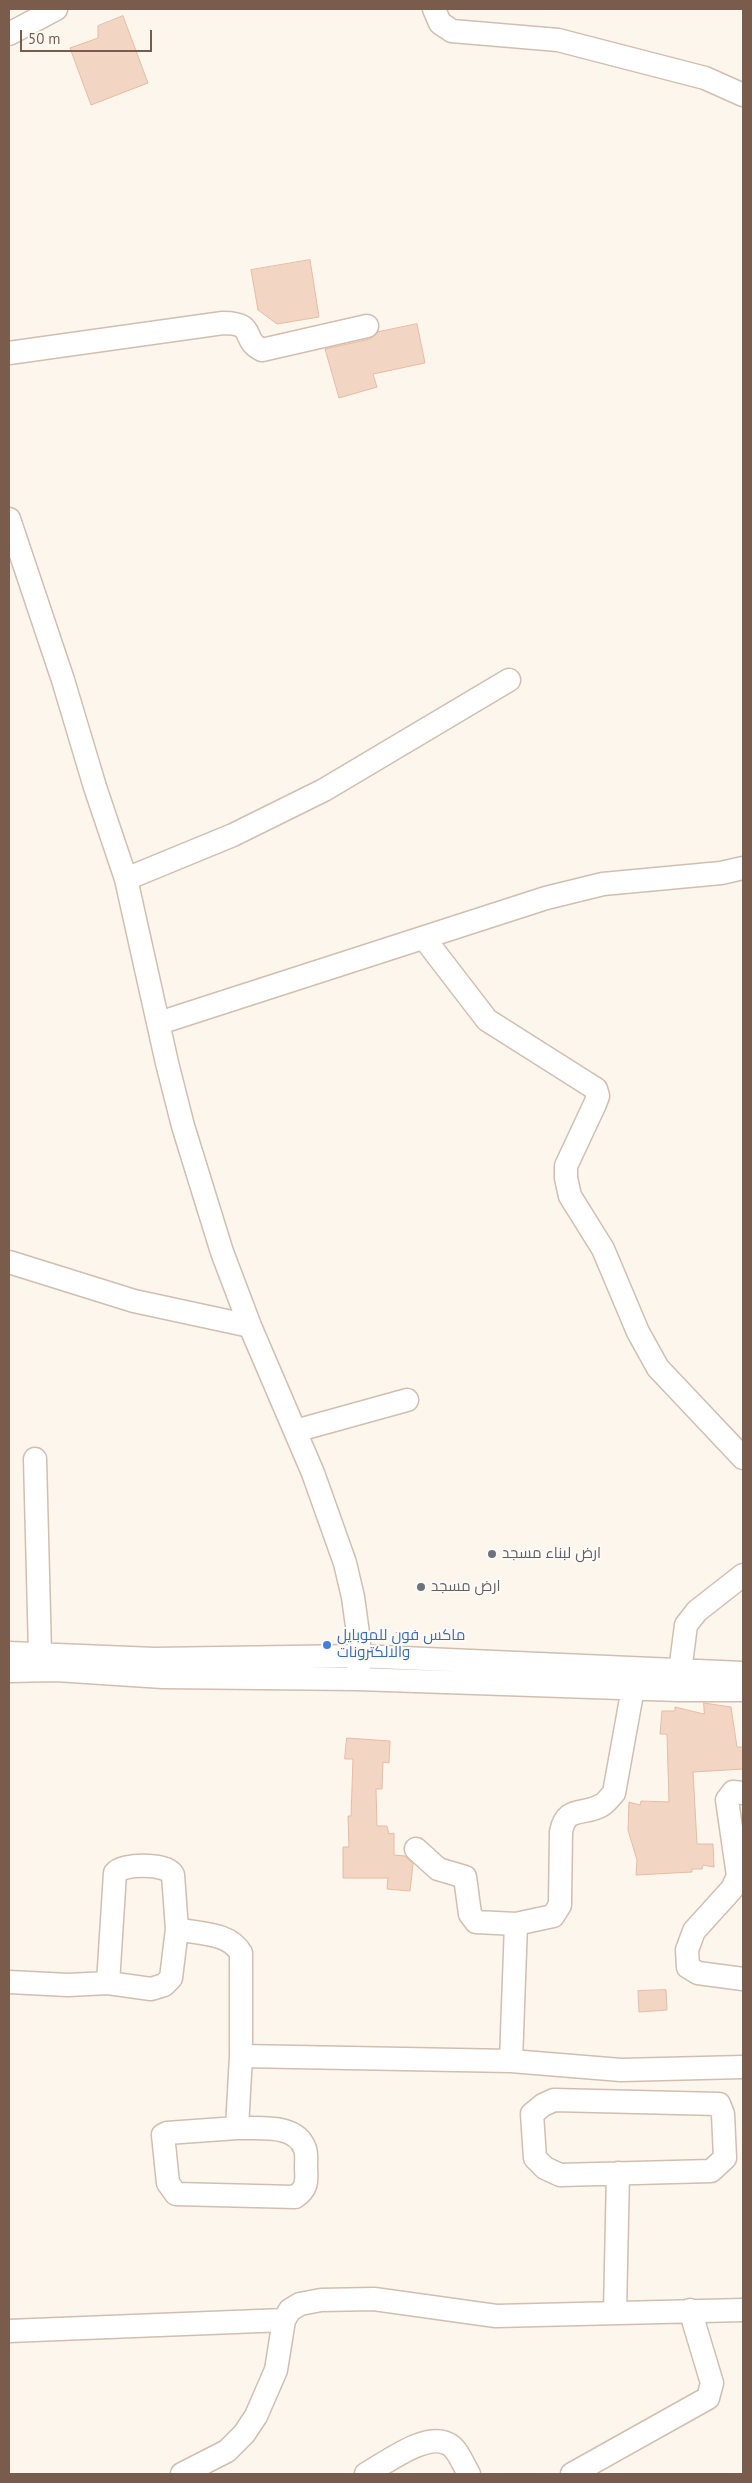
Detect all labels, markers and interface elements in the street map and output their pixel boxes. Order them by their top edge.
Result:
scale bar [22,20,155,52]
text: 50 m [28,29,61,48]
place label: ارض لبناء مسجد [502,1545,601,1563]
marker: ارض لبناء مسجد [486,1548,498,1560]
place label: ارض مسجد [431,1578,500,1596]
marker: ارض مسجد [415,1581,427,1593]
place label: ماكس فون للموبايل والالكترونات [337,1627,465,1662]
marker: ماكس فون للموبايل والالكترونات [321,1639,333,1651]

